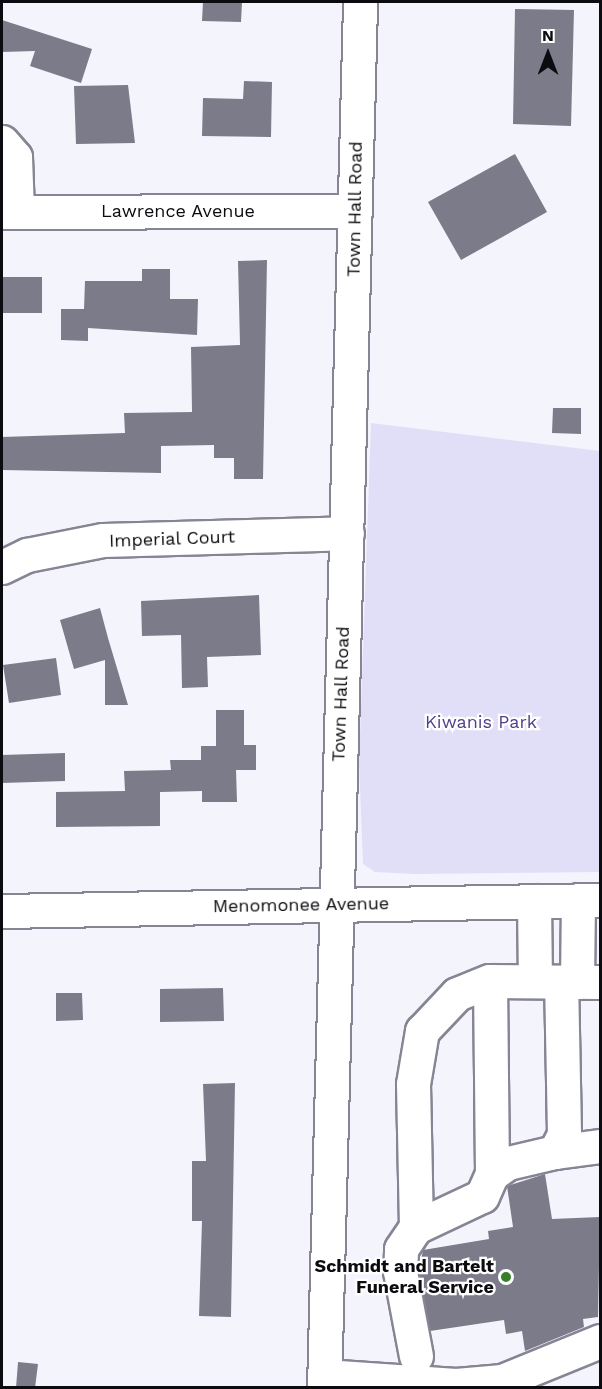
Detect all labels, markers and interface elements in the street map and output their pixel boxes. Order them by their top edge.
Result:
north arrow [518,24,578,84]
text: N [542,26,554,45]
street label: Town Hall Road [343,141,367,277]
street label: Lawrence Avenue [101,200,255,222]
street label: Imperial Court [108,526,236,552]
street label: Town Hall Road [328,626,354,762]
park label: Kiwanis Park [425,711,537,733]
street label: Menomonee Avenue [212,893,390,917]
place label: Schmidt and Bartelt Funeral Service [315,1256,494,1298]
marker: Schmidt and Bartelt Funeral Service [499,1270,513,1284]

